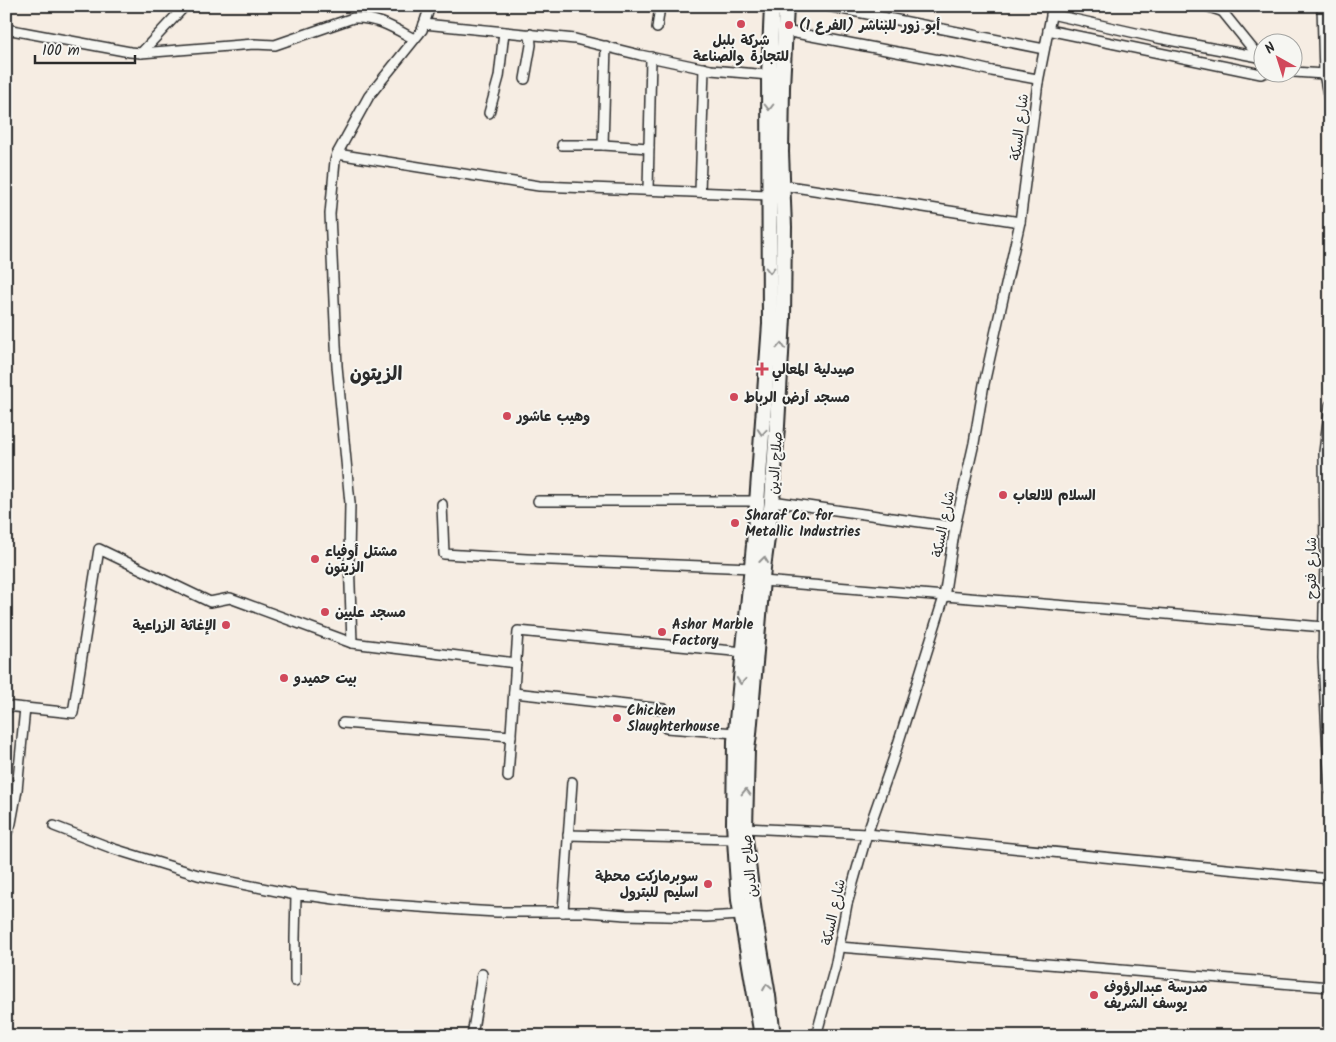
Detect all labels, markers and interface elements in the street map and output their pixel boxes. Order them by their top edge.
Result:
place label: أبو زور للبناشر (الفرع 1) [799,15,940,37]
marker: شركة بلبل للتجارة والصناعة [735,18,747,30]
marker: أبو زور للبناشر (الفرع 1) [783,19,795,31]
place label: شركة بلبل للتجارة والصناعة [693,30,789,68]
scale bar [35,32,135,64]
north arrow [1254,32,1304,82]
text: N [1260,37,1281,60]
text: 100 m [42,39,80,63]
street label: شارع السكة [1005,92,1035,162]
one-way arrow [764,104,774,112]
one-way arrow [765,266,775,274]
one-way arrow [776,342,786,350]
place label: صيدلية المعالي [772,359,855,382]
district label: الزيتون [350,360,402,390]
marker: صيدلية المعالي [756,363,768,375]
place label: مسجد أرض الرباط [744,387,850,409]
marker: مسجد أرض الرباط [728,391,740,403]
place label: وهيب عاشور [515,406,590,428]
marker: وهيب عاشور [501,410,513,422]
one-way arrow [757,428,768,436]
street label: صلاح الدين [763,431,789,495]
place label: السلام للالعاب [1013,485,1096,507]
street label: شارع السكة [927,489,961,559]
marker: السلام للالعاب [997,489,1009,501]
place label: Sharaf Co. for Metallic Industries [745,505,861,543]
marker: Sharaf Co. for Metallic Industries [729,517,741,529]
street label: شارع فتوح [1301,537,1323,599]
place label: مشتل أوفياء الزيتون [325,541,397,579]
marker: مشتل أوفياء الزيتون [309,553,321,565]
one-way arrow [759,556,769,564]
place label: مسجد عليين [335,602,406,624]
marker: مسجد عليين [319,606,331,618]
place label: Ashor Marble Factory [672,614,754,652]
place label: الإغاثة الزراعية [132,615,216,637]
marker: الإغاثة الزراعية [220,619,232,631]
marker: Ashor Marble Factory [656,626,668,638]
place label: بيت حميدو [293,668,357,690]
marker: بيت حميدو [278,672,290,684]
one-way arrow [736,678,747,686]
place label: Chicken Slaughterhouse [627,700,720,738]
marker: Chicken Slaughterhouse [611,712,623,724]
one-way arrow [741,787,751,795]
street label: صلاح الدين [736,833,764,898]
place label: سوبرماركت محطة اسليم للبترول [595,866,698,904]
street label: شارع السكة [816,877,852,947]
marker: سوبرماركت محطة اسليم للبترول [702,878,714,890]
place label: مدرسة عبدالرؤوف يوسف الشريف [1104,977,1208,1015]
one-way arrow [762,983,772,992]
marker: مدرسة عبدالرؤوف يوسف الشريف [1088,989,1100,1001]

